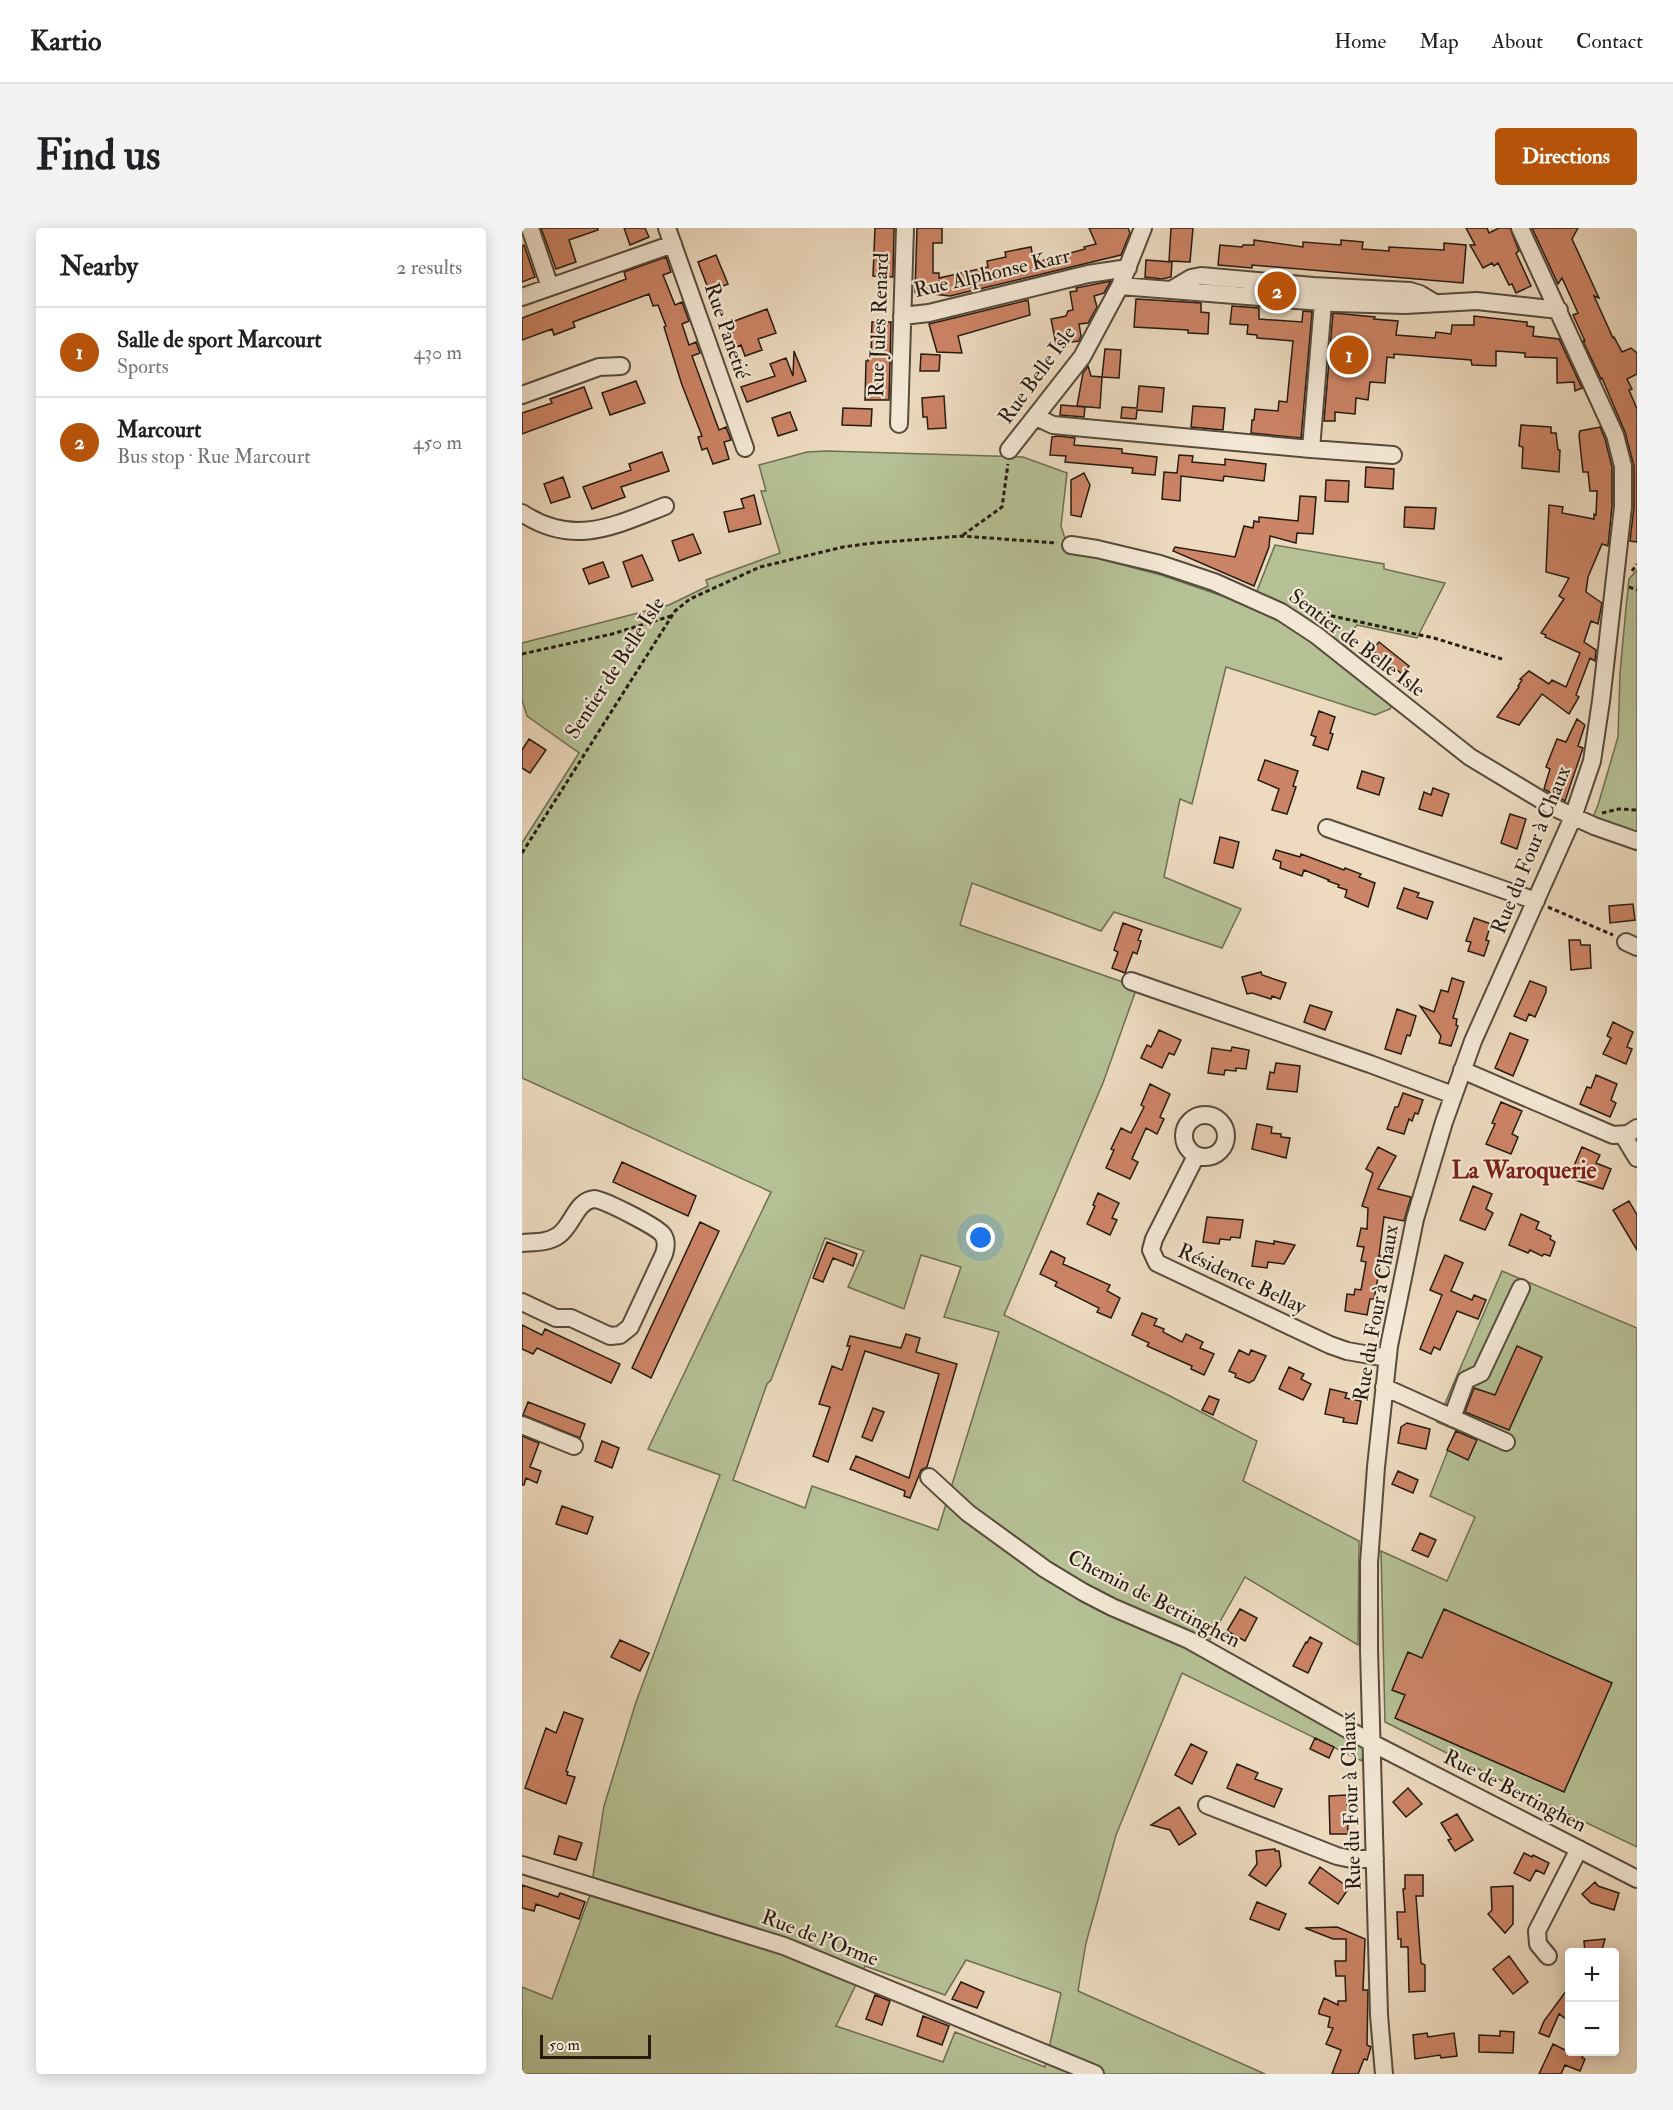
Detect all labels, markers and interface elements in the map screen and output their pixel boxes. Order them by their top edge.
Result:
text: Kartio [30,24,101,59]
text: Home [1334,28,1386,55]
text: Map [1419,28,1459,55]
text: About [1492,28,1543,55]
text: Contact [1576,28,1643,55]
button: Directions [1495,128,1637,185]
text: Find us [36,130,160,182]
street label: Rue Alphonse Karr [911,242,1073,304]
text: Nearby [60,251,138,283]
street label: Rue Jules Renard [863,252,895,398]
text: 2 results [396,255,462,280]
pin: 2 [1258,268,1296,314]
street label: Rue Panetié [698,279,756,383]
street label: Rue Belle Isle [992,320,1082,429]
text: Salle de sport Marcourt [117,326,322,354]
pin: 1 [1330,332,1368,378]
text: 1 [76,340,83,365]
text: 430 m [414,340,462,365]
text: Sports [117,354,169,379]
text: Marcourt [117,416,201,444]
text: 2 [74,430,85,455]
text: 450 m [413,430,462,455]
text: Bus stop · Rue Marcourt [117,444,311,469]
street label: Sentier de Belle Isle [1283,583,1431,703]
street label: Sentier de Belle Isle [559,592,671,744]
street label: Rue du Four à Chaux [1485,761,1577,938]
district label: La Waroquerie [1451,1155,1597,1186]
street label: Rue du Four à Chaux [1347,1222,1405,1403]
your location [966,1223,995,1252]
street label: Résidence Bellay [1173,1237,1311,1321]
street label: Chemin de Bertinghen [1063,1544,1245,1654]
street label: Rue du Four à Chaux [1334,1711,1368,1891]
street label: Rue de Bertinghen [1439,1743,1591,1839]
street label: Rue de l'Orme [758,1903,882,1973]
map controls [1565,1948,1619,2056]
button: + [1565,1948,1619,2002]
button: − [1565,2002,1619,2056]
scale bar [540,2032,651,2060]
text: 50 m [549,2035,580,2055]

